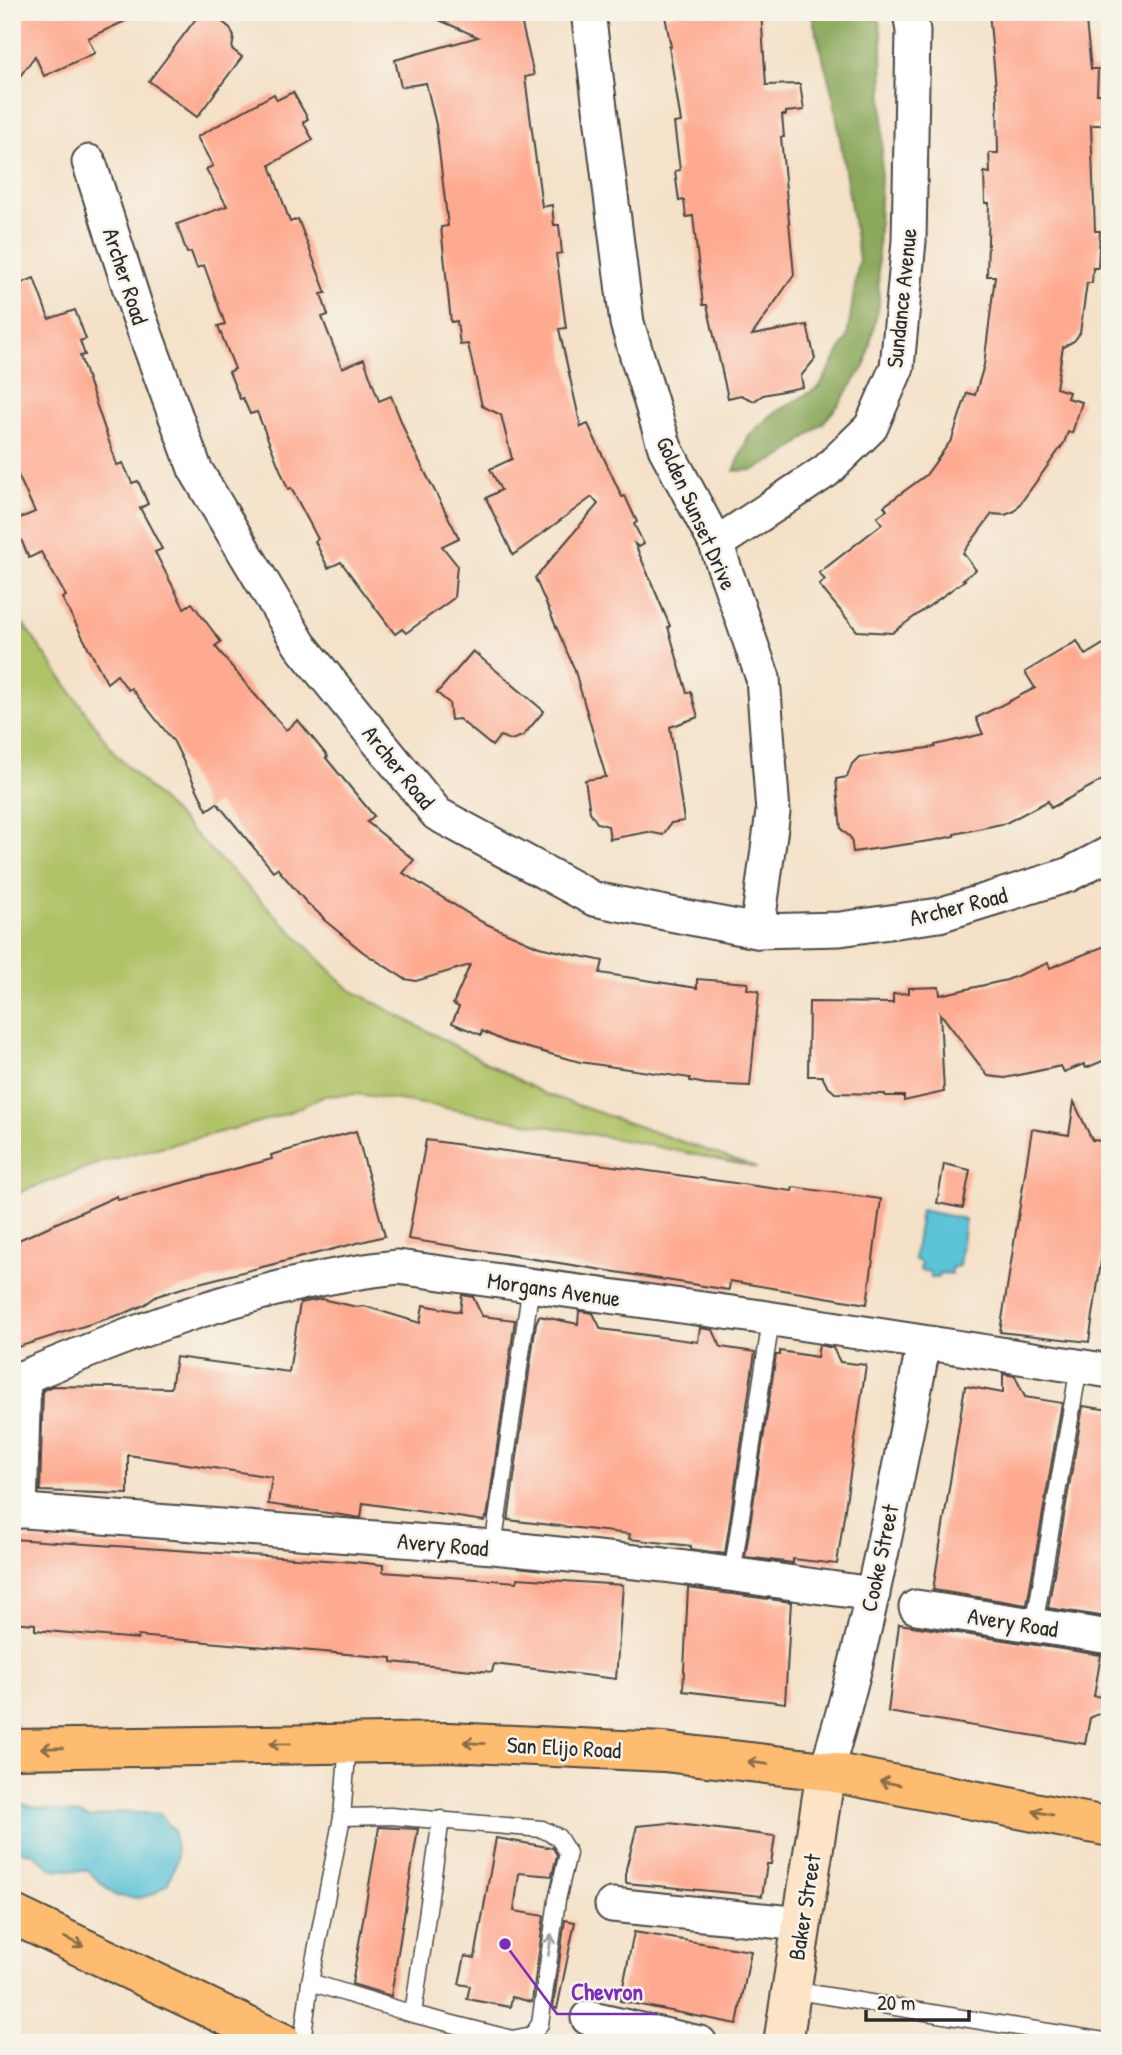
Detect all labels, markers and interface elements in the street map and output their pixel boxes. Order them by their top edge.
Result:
street label: Archer Road [96,224,156,328]
street label: Sundance Avenue [878,227,924,369]
street label: Golden Sunset Drive [649,431,745,595]
street label: Archer Road [356,719,442,815]
street label: Archer Road [906,879,1010,933]
street label: Morgans Avenue [486,1264,622,1314]
street label: Cooke Street [853,1501,906,1614]
street label: Avery Road [396,1525,490,1563]
street label: Avery Road [966,1600,1060,1644]
street label: San Elijo Road [506,1729,622,1765]
one-way arrow [463,1736,486,1749]
one-way arrow [269,1738,292,1751]
one-way arrow [41,1742,64,1755]
one-way arrow [747,1757,770,1770]
one-way arrow [879,1776,902,1789]
one-way arrow [1032,1806,1055,1819]
street label: Baker Street [780,1851,828,1962]
one-way arrow [544,1934,557,1957]
one-way arrow [63,1936,84,1950]
callout: Chevron [557,1969,657,2014]
text: Chevron [571,1975,643,2007]
scale bar [866,1978,970,2022]
text: 20 m [877,1988,915,2017]

